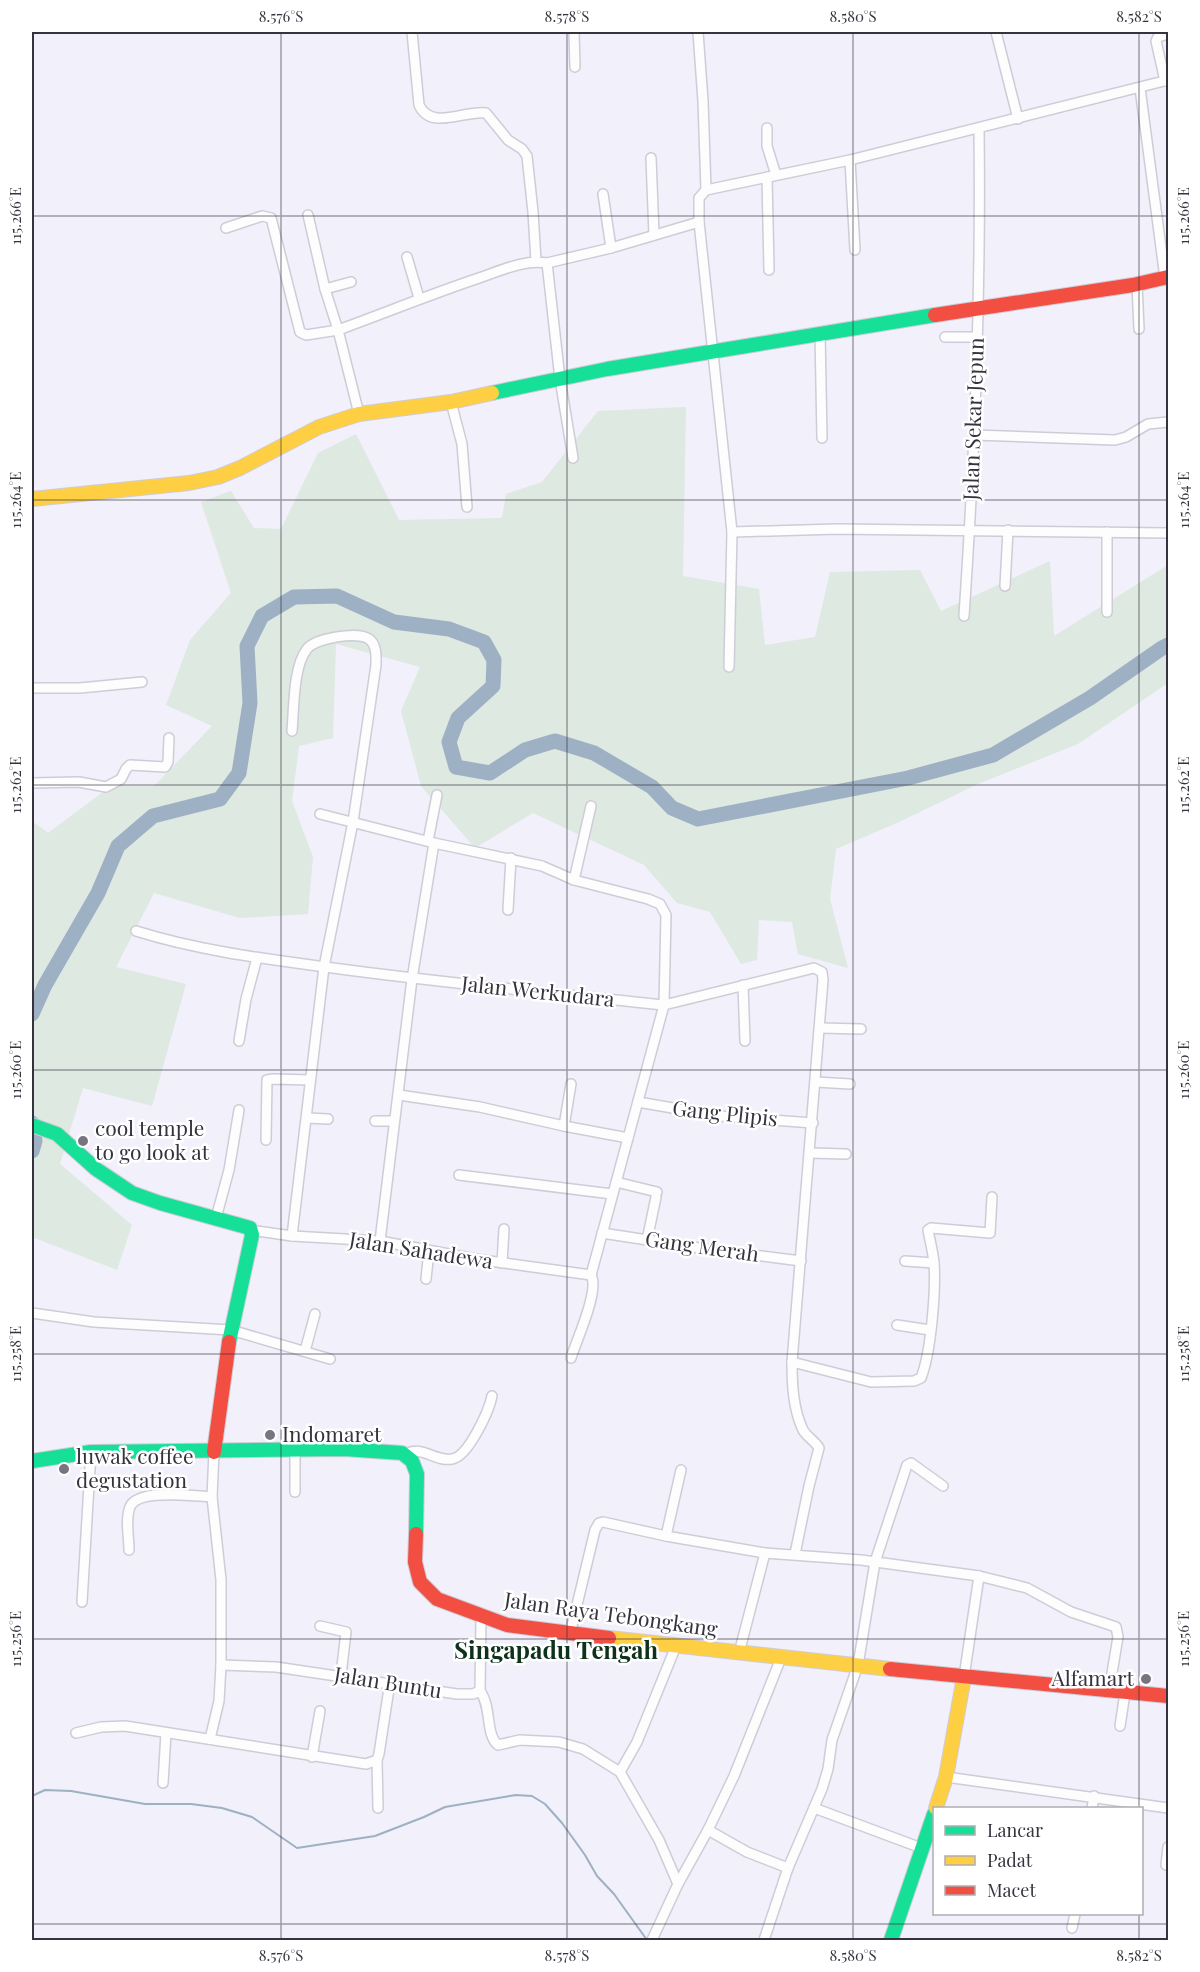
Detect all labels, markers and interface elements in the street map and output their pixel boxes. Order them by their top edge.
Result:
text: 8.576°S [259,6,303,26]
text: 8.578°S [545,6,589,26]
text: 8.580°S [829,6,877,26]
text: 8.582°S [1116,6,1162,26]
text: 115.266°E [5,187,25,245]
text: 115.266°E [1173,187,1193,245]
street label: Jalan Sekar Jepun [955,337,989,502]
text: 115.264°E [5,471,25,529]
text: 115.264°E [1173,471,1193,529]
text: 115.262°E [5,757,25,813]
text: 115.262°E [1173,757,1193,813]
street label: Jalan Werkudara [459,968,617,1012]
text: 115.260°E [5,1041,25,1099]
text: 115.260°E [1173,1041,1193,1099]
street label: Gang Plipis [671,1093,779,1131]
place label: cool temple to go look at [95,1113,210,1165]
marker: cool temple to go look at [76,1134,90,1148]
street label: Gang Merah [644,1223,762,1267]
street label: Jalan Sahadewa [347,1224,496,1274]
text: 115.258°E [5,1326,25,1382]
text: 115.258°E [1173,1326,1193,1382]
place label: Indomaret [282,1419,382,1447]
marker: Indomaret [263,1428,277,1442]
place label: luwak coffee degustation [76,1441,194,1493]
marker: luwak coffee degustation [57,1462,71,1476]
street label: Jalan Raya Tebongkang [502,1584,720,1642]
text: 115.256°E [5,1611,25,1667]
text: 115.256°E [1173,1611,1193,1667]
district label: Singapadu Tengah [454,1633,658,1665]
street label: Jalan Buntu [332,1659,444,1703]
place label: Alfamart [1050,1663,1135,1691]
marker: Alfamart [1139,1672,1153,1686]
legend [933,1807,1143,1915]
text: Lancar [987,1818,1043,1842]
text: Padat [987,1848,1033,1872]
text: Macet [987,1878,1036,1902]
text: 8.576°S [259,1945,303,1965]
text: 8.578°S [545,1945,589,1965]
text: 8.580°S [829,1945,877,1965]
text: 8.582°S [1116,1945,1162,1965]

